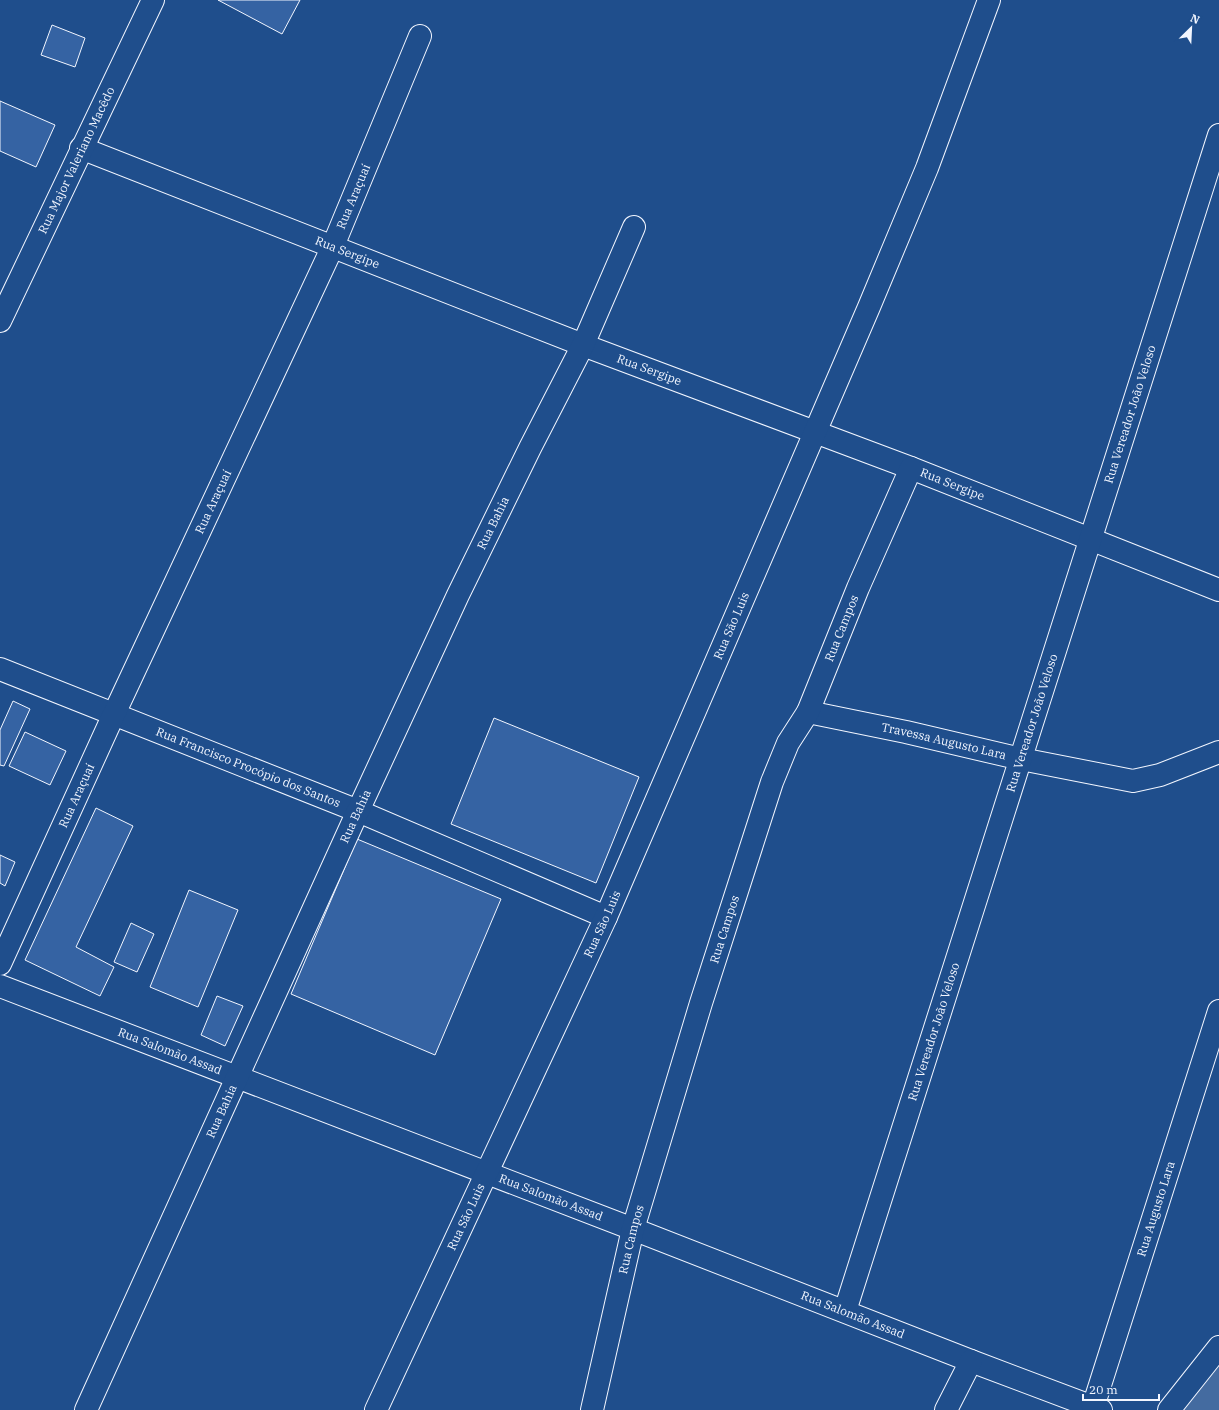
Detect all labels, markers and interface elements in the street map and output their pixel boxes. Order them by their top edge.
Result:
north arrow [1171,8,1211,48]
text: N [1188,11,1202,27]
street label: Rua Major Valeriano Macêdo [35,84,118,236]
street label: Rua Araçuaí [333,161,373,231]
street label: Rua Sergipe [313,233,382,271]
street label: Rua Vereador João Veloso [1101,343,1159,485]
street label: Rua Sergipe [615,350,684,388]
street label: Rua Sergipe [918,464,987,503]
street label: Rua Araçuaí [191,467,234,536]
street label: Rua Bahia [473,493,512,552]
street label: Rua São Luis [710,590,752,662]
street label: Rua Campos [821,592,861,664]
street label: Rua Vereador João Veloso [1002,652,1061,794]
street label: Travessa Augusto Lara [880,719,1008,762]
street label: Rua Francisco Procópio dos Santos [154,724,343,810]
street label: Rua Araçuaí [55,761,98,830]
street label: Rua Bahia [336,787,374,845]
street label: Rua São Luis [580,888,624,960]
street label: Rua Campos [706,893,742,965]
street label: Rua Vereador João Veloso [904,960,962,1103]
street label: Rua Salomão Assad [116,1024,224,1078]
street label: Rua Bahia [202,1082,240,1140]
street label: Rua Augusto Lara [1133,1159,1178,1258]
street label: Rua Salomão Assad [497,1170,605,1224]
street label: Rua São Luis [444,1181,488,1253]
street label: Rua Campos [615,1203,647,1275]
street label: Rua Salomão Assad [799,1287,907,1341]
scale bar [1083,1376,1159,1402]
text: 20 m [1089,1382,1118,1397]

